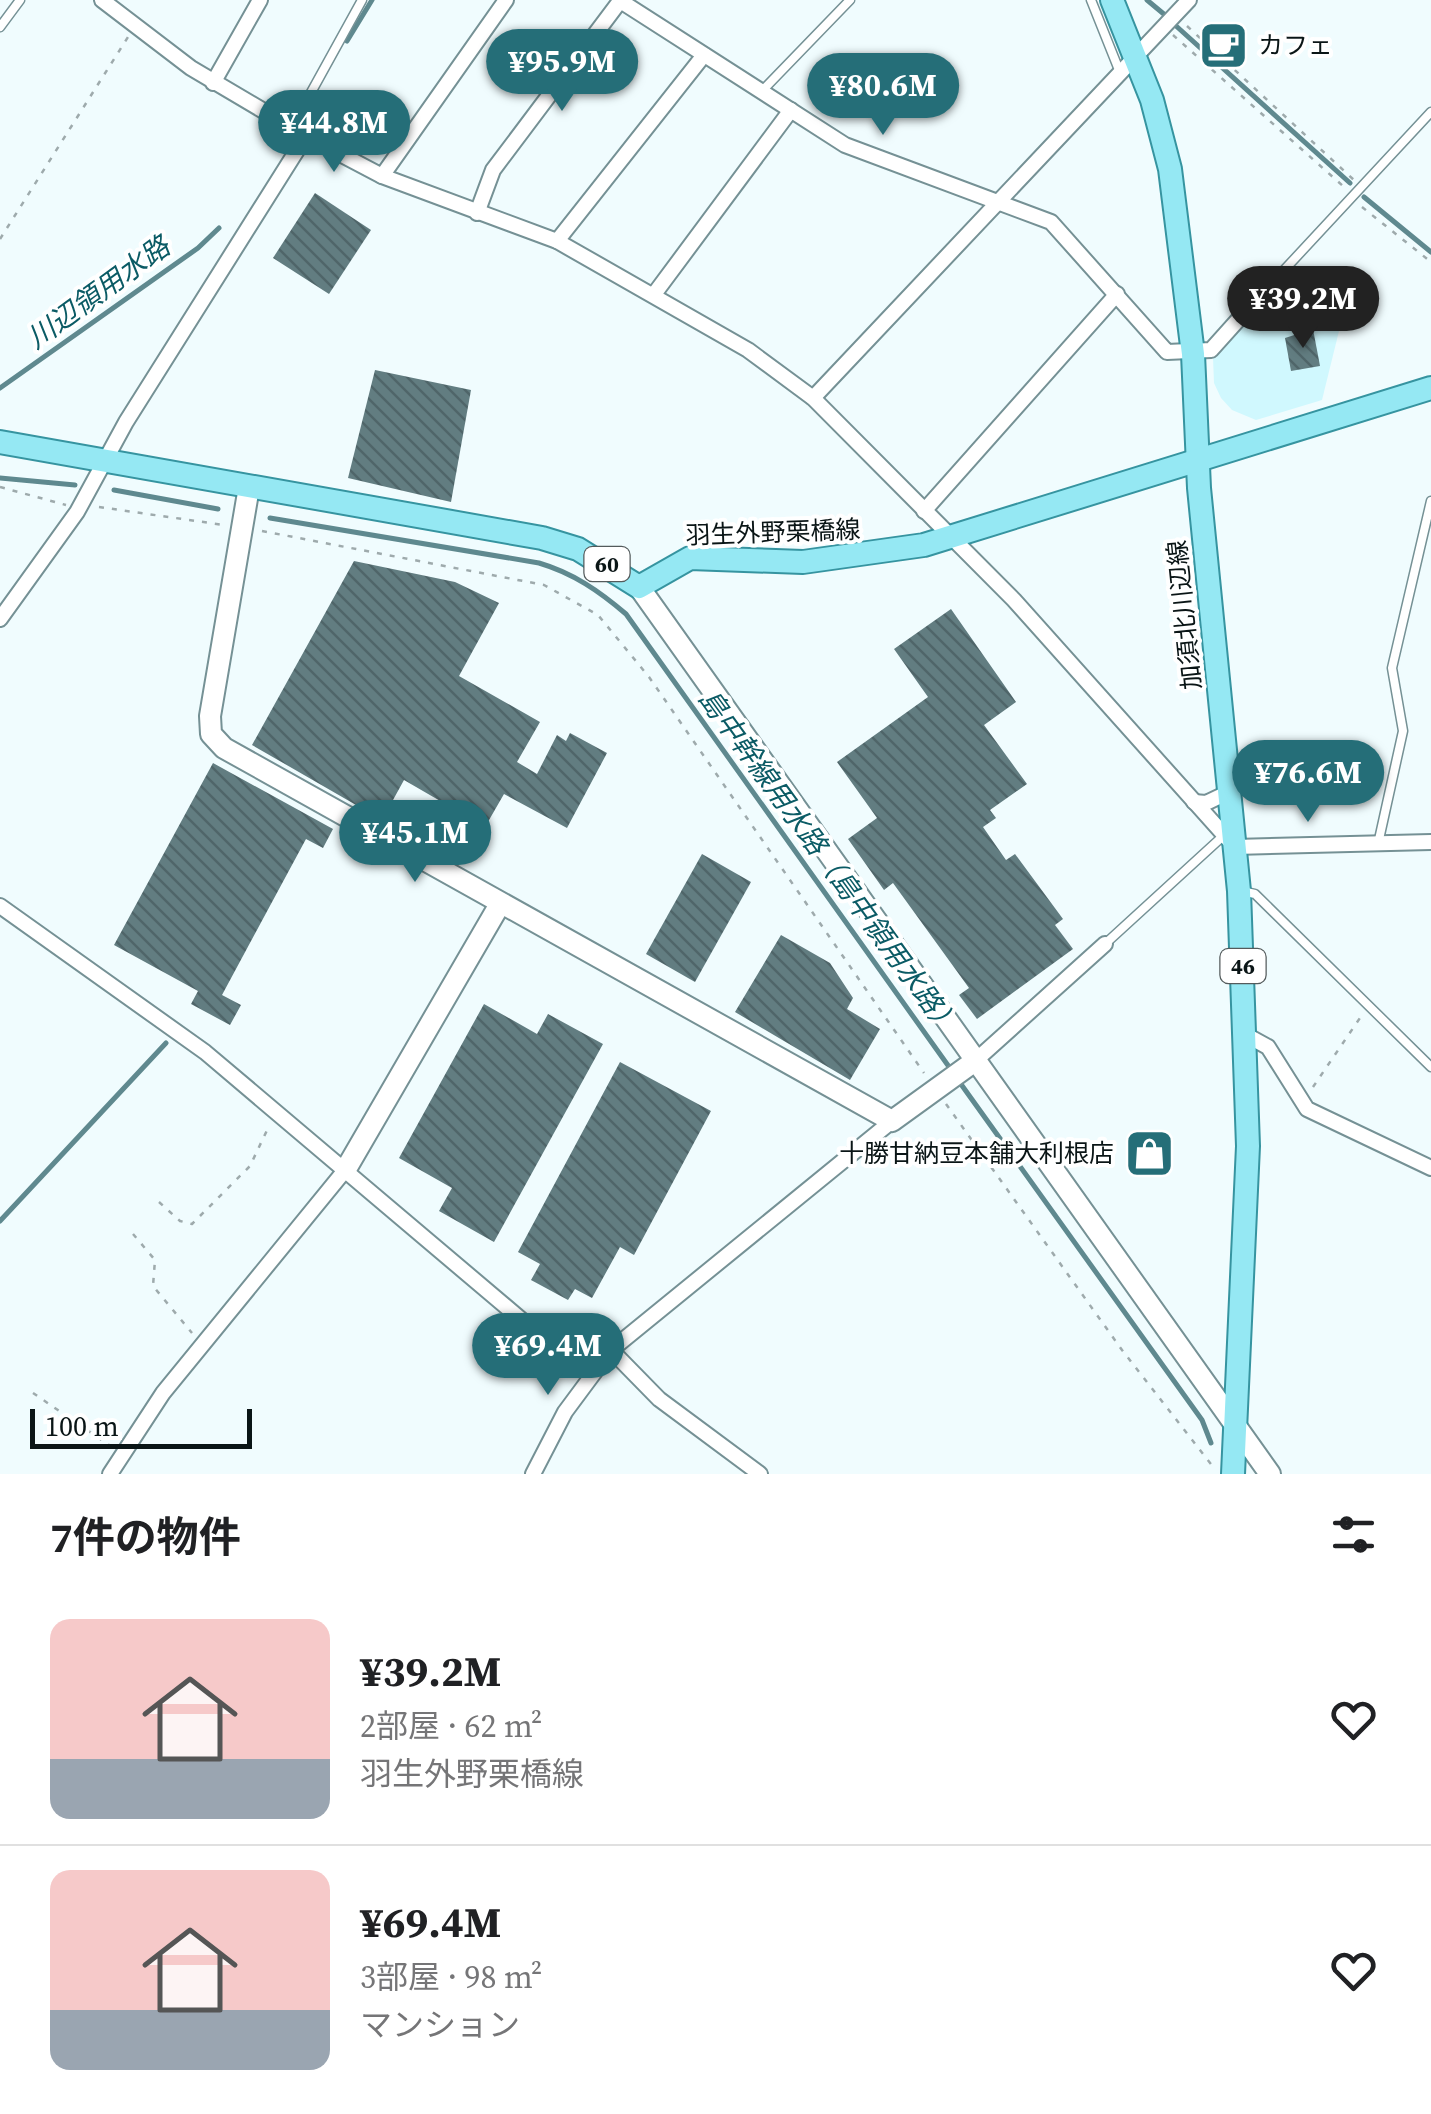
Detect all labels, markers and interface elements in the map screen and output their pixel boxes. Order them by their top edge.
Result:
cafe icon: カフェ [1197,19,1249,71]
place label: カフェ [1258,28,1333,62]
pin: ¥95.9M [481,29,643,114]
text: ¥95.9M [508,39,616,83]
pin: ¥80.6M [802,53,964,138]
text: ¥80.6M [829,63,937,107]
pin: ¥44.8M [253,90,415,175]
text: ¥44.8M [280,100,388,144]
water label: 川辺領用水路 [19,226,179,357]
pin: ¥39.2M [1222,266,1384,351]
text: ¥39.2M [1249,276,1357,320]
street label: 羽生外野栗橋線 [685,512,861,552]
street label: 加須北川辺線 [1159,539,1209,691]
road number: 60 [584,547,630,581]
water label: 島中幹線用水路（島中領用水路） [690,681,968,1043]
pin: ¥76.6M [1227,740,1389,825]
text: ¥76.6M [1254,750,1362,794]
pin: ¥45.1M [334,800,496,885]
text: ¥45.1M [361,810,469,854]
road number: 46 [1220,949,1266,983]
shop icon: 十勝甘納豆本舗大利根店 [1123,1127,1175,1179]
place label: 十勝甘納豆本舗大利根店 [839,1136,1114,1170]
pin: ¥69.4M [467,1313,629,1398]
text: ¥69.4M [494,1323,602,1367]
scale bar [30,1404,252,1448]
text: 100 m [45,1407,119,1445]
icon: filters [1326,1507,1381,1562]
text: 7件の物件 [50,1508,241,1566]
text: ¥39.2M [360,1642,501,1700]
icon: home [130,1659,250,1779]
icon: heart [1326,1692,1381,1747]
text: 2部屋 · 62 m² [360,1704,542,1748]
text: 羽生外野栗橋線 [360,1752,584,1796]
text: ¥69.4M [360,1893,501,1951]
icon: home [130,1910,250,2030]
icon: heart [1326,1943,1381,1998]
text: 3部屋 · 98 m² [360,1955,542,1999]
text: マンション [360,2003,520,2047]

